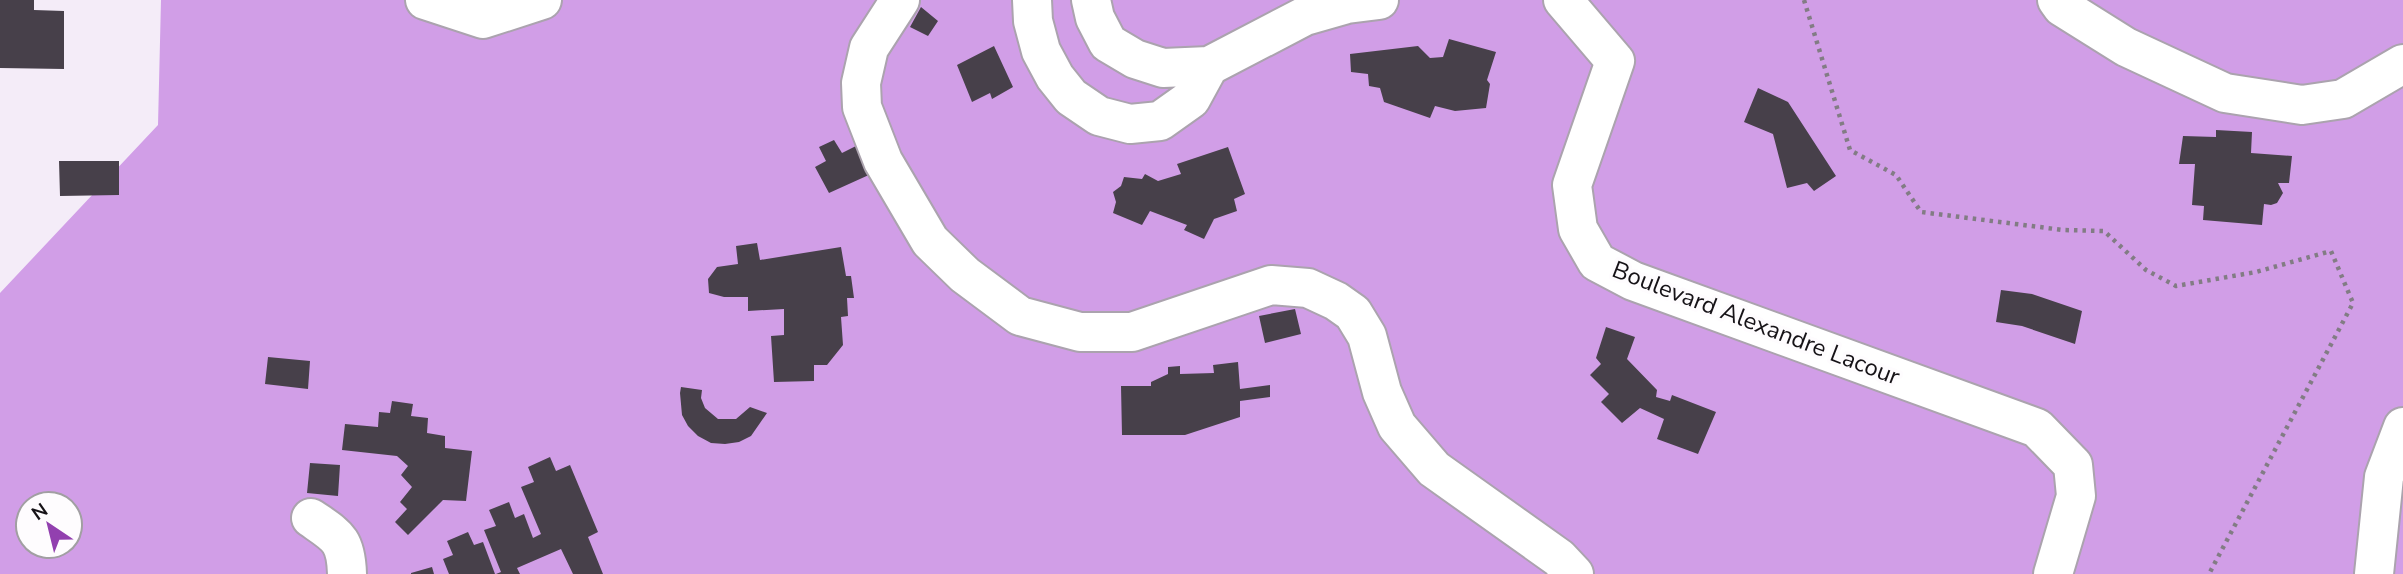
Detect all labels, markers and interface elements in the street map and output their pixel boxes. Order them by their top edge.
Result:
street label: Boulevard Alexandre Lacour [1608,253,1905,393]
north arrow [14,490,84,560]
text: N [27,497,53,527]

